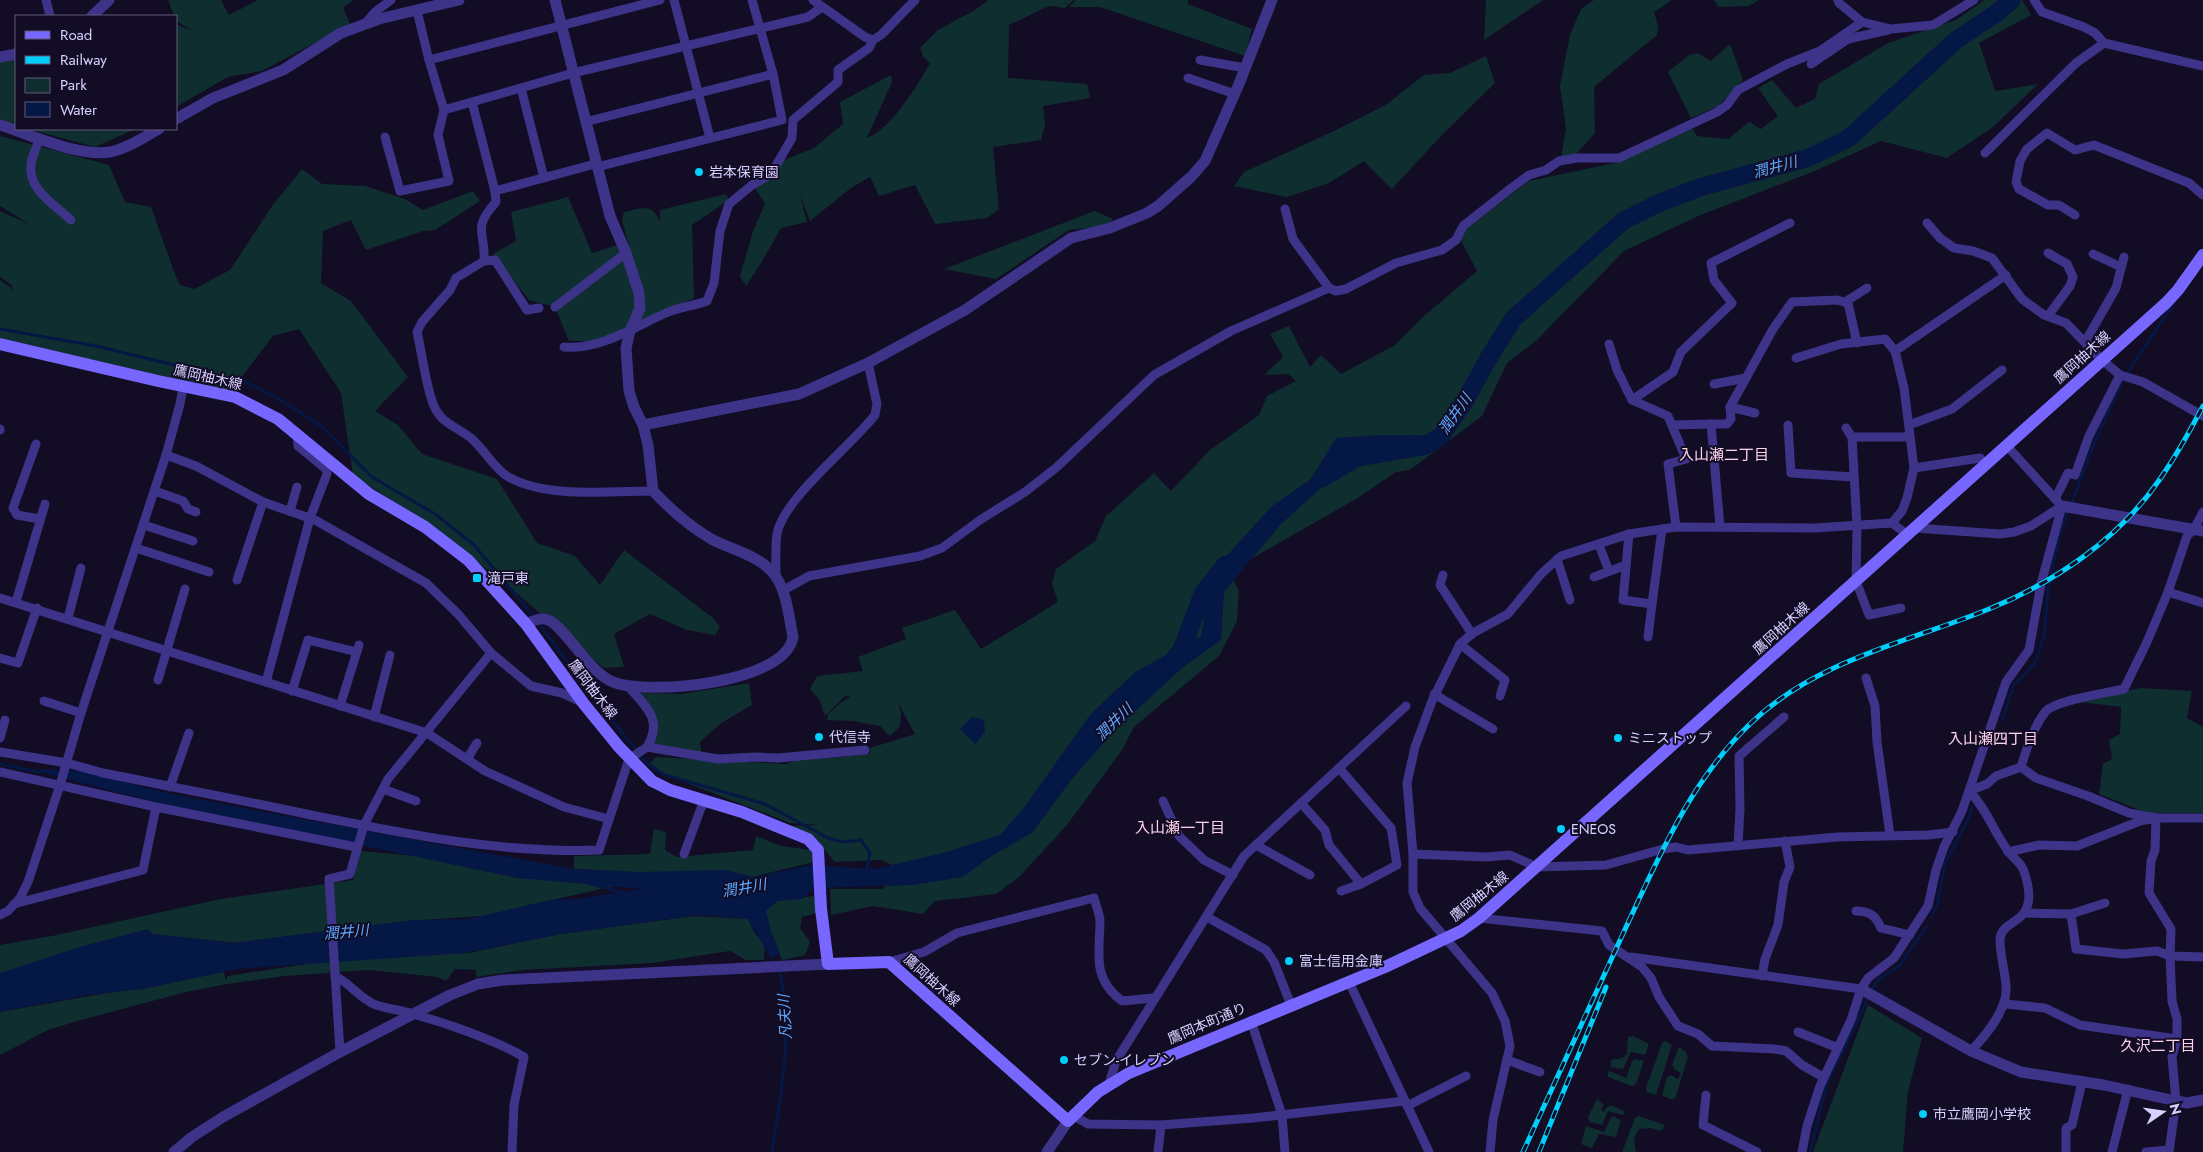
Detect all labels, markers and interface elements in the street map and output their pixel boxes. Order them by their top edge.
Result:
legend [15,15,178,130]
text: Road [60,24,92,46]
text: Railway [60,49,107,71]
text: Park [60,74,87,96]
text: Water [60,99,98,121]
water label: 潤井川 [1750,150,1802,183]
place label: 岩本保育園 [709,162,779,182]
marker: 岩本保育園 [693,166,705,178]
street label: 鷹岡柚木線 [2049,326,2115,388]
street label: 鷹岡柚木線 [172,359,244,395]
water label: 潤井川 [1433,388,1478,439]
district label: 入山瀬二丁目 [1679,444,1769,466]
place label: 滝戸東 [487,568,529,588]
marker: 滝戸東 [471,572,483,584]
street label: 鷹岡柚木線 [1748,597,1814,659]
street label: 鷹岡柚木線 [564,655,622,723]
water label: 潤井川 [1090,697,1139,746]
place label: 代信寺 [829,727,871,747]
place label: ミニストップ [1628,728,1712,748]
district label: 入山瀬四丁目 [1948,728,2038,750]
marker: 代信寺 [813,731,825,743]
marker: ミニストップ [1612,732,1624,744]
district label: 入山瀬一丁目 [1135,817,1225,839]
place label: ENEOS [1571,819,1616,839]
marker: ENEOS [1555,823,1567,835]
street label: 鷹岡柚木線 [1446,866,1512,926]
water label: 潤井川 [720,873,770,903]
water label: 潤井川 [323,919,371,945]
street label: 鷹岡柚木線 [899,949,965,1011]
place label: 富士信用金庫 [1299,951,1383,971]
marker: 富士信用金庫 [1283,955,1295,967]
water label: 凡夫川 [773,992,797,1040]
street label: 鷹岡本町通り [1164,997,1250,1049]
district label: 久沢二丁目 [2120,1035,2196,1057]
place label: セブン-イレブン [1074,1050,1175,1070]
marker: セブン-イレブン [1058,1054,1070,1066]
north arrow [2138,1087,2188,1137]
text: N [2165,1101,2187,1117]
place label: 市立鷹岡小学校 [1933,1104,2031,1124]
marker: 市立鷹岡小学校 [1917,1108,1929,1120]

